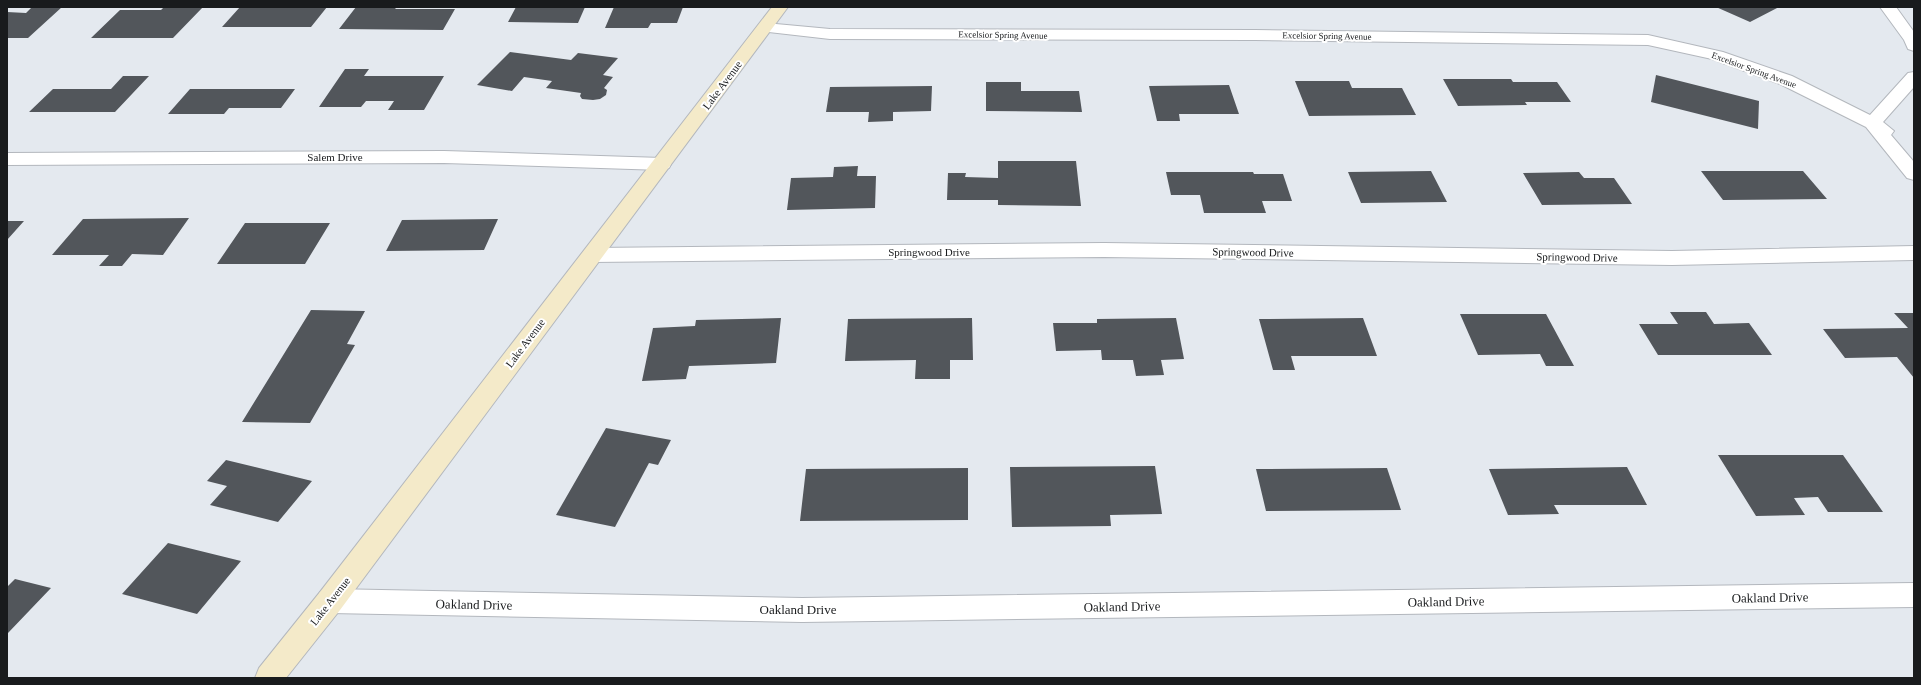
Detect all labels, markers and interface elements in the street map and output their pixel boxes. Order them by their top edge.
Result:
street label: Excelsior Spring Avenue [958,29,1048,41]
street label: Excelsior Spring Avenue [1282,30,1372,42]
street label: Excelsior Spring Avenue [1710,50,1798,90]
street label: Lake Avenue [700,58,744,112]
street label: Salem Drive [307,151,363,163]
street label: Springwood Drive [1212,245,1294,259]
street label: Springwood Drive [888,246,970,258]
street label: Springwood Drive [1536,250,1618,264]
street label: Lake Avenue [503,316,547,370]
street label: Lake Avenue [308,575,353,627]
street label: Oakland Drive [1731,589,1809,606]
street label: Oakland Drive [1407,593,1485,610]
street label: Oakland Drive [435,596,513,613]
street label: Oakland Drive [1083,598,1161,615]
street label: Oakland Drive [760,602,837,617]

